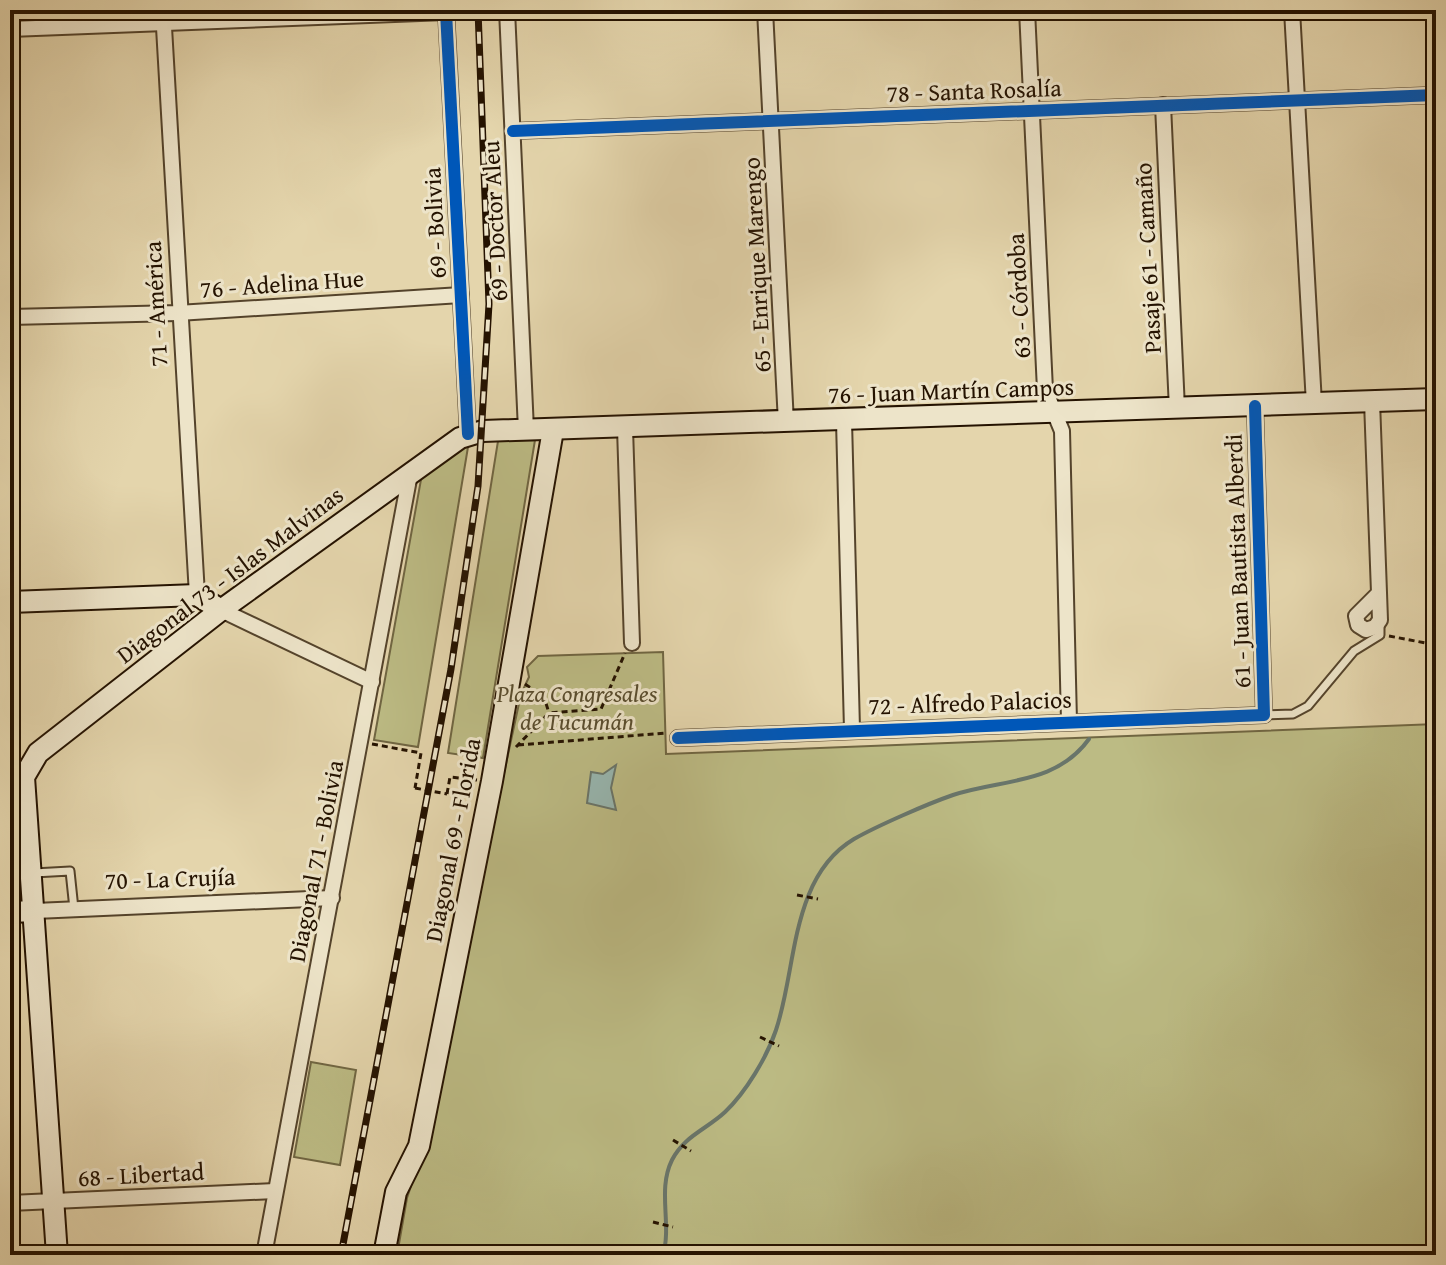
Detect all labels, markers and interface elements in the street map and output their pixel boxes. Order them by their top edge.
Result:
street label: 78 - Santa Rosalía [886,70,1063,111]
street label: 69 - Doctor Aleu [473,140,516,302]
street label: 65 - Enrique Marengo [733,156,780,374]
street label: Pasaje 61 - Camaño [1125,162,1170,354]
street label: 69 - Bolivia [414,166,455,280]
street label: 63 - Córdoba [998,232,1039,360]
street label: 71 - América [135,240,176,368]
street label: 76 - Adelina Hue [199,260,365,307]
street label: 76 - Juan Martín Campos [827,369,1075,412]
street label: 61 - Juan Bautista Alberdi [1216,433,1259,689]
street label: Diagonal 73 - Islas Malvinas [109,478,351,672]
park label: Plaza Congresales de Tucumán [496,676,658,739]
street label: 72 - Alfredo Palacios [868,681,1072,724]
street label: Diagonal 69 - Florida [416,734,490,945]
street label: Diagonal 71 - Bolivia [279,756,352,965]
street label: 70 - La Crujía [104,859,237,898]
street label: 68 - Libertad [77,1154,205,1195]

